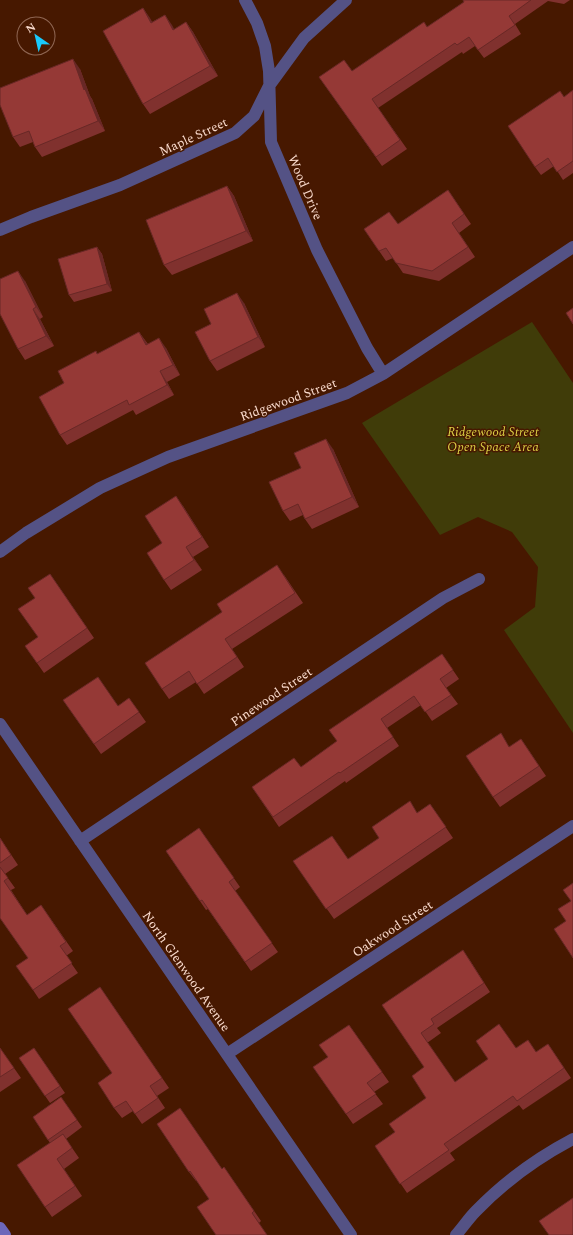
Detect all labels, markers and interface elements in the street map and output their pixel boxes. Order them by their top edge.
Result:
north arrow [16,16,56,56]
text: N [22,19,39,38]
street label: Maple Street [156,112,231,162]
street label: Wood Drive [282,152,328,223]
street label: Ridgewood Street [237,373,340,427]
park label: Ridgewood Street Open Space Area [447,422,540,457]
street label: Pinewood Street [227,662,317,732]
street label: Oakwood Street [348,895,437,962]
street label: North Glenwood Avenue [137,907,235,1036]

